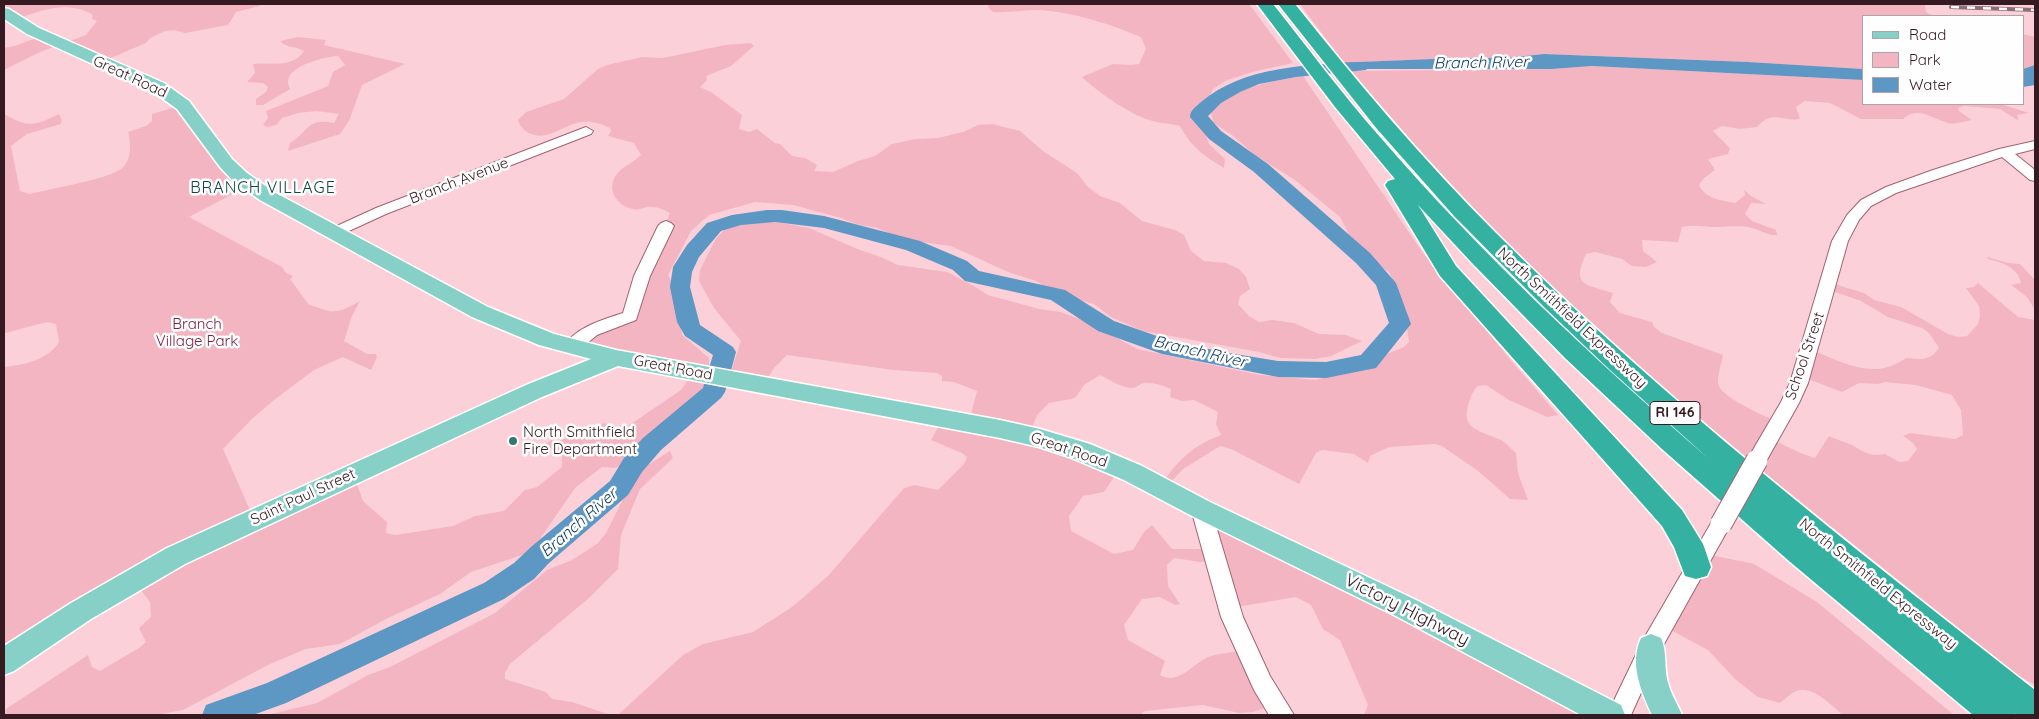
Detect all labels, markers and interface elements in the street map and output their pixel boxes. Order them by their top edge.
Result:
legend [1862,15,2024,105]
text: Road [1909,25,1946,44]
text: Park [1909,50,1941,69]
street label: Great Road [90,52,170,102]
water label: Branch River [1433,53,1529,73]
text: Water [1909,75,1952,94]
street label: Branch Avenue [407,154,511,208]
district label: BRANCH VILLAGE [188,178,338,198]
street label: North Smithfield Expressway [1494,244,1650,392]
street label: School Street [1782,310,1828,402]
park label: Branch Village Park [156,315,238,350]
water label: Branch River [1152,332,1248,372]
street label: Great Road [632,352,714,384]
road number: RI 146 [1650,402,1700,424]
place label: North Smithfield Fire Department [523,423,637,458]
street label: Great Road [1028,428,1110,472]
marker: North Smithfield Fire Department [507,435,519,447]
street label: Saint Paul Street [248,465,358,529]
water label: Branch River [537,485,621,561]
street label: North Smithfield Expressway [1795,515,1961,653]
street label: Victory Highway [1341,569,1473,651]

